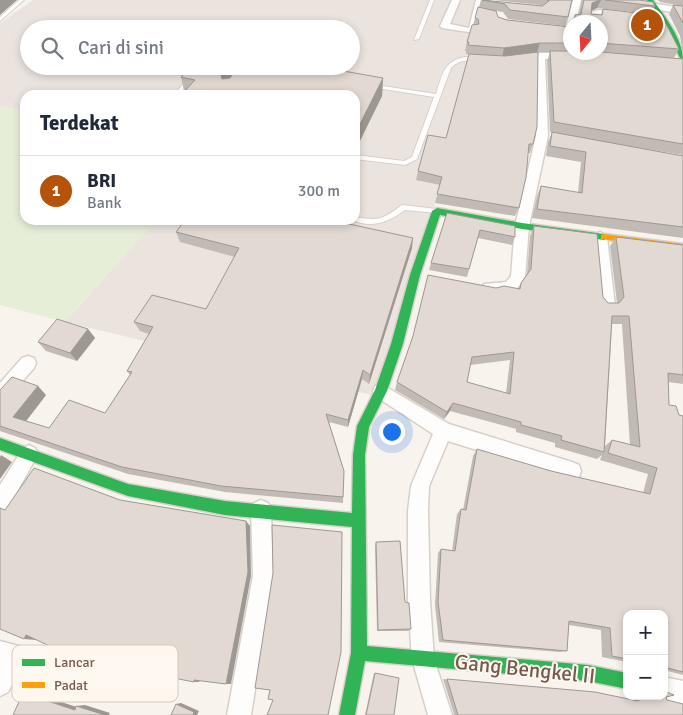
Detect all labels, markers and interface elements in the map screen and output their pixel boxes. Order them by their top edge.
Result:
pin: 1 [631,6,663,44]
north arrow [563,15,608,60]
search box [20,20,360,75]
icon: search [38,34,66,62]
text: Cari di sini [78,36,164,60]
text: Terdekat [40,110,119,136]
text: BRI [87,169,116,193]
text: 1 [52,181,60,201]
text: 300 m [298,181,340,201]
text: Bank [87,193,122,213]
your location [379,419,405,445]
map controls [623,610,668,700]
button: + [623,610,668,655]
legend [12,645,178,702]
street label: Gang Bengkel II [454,649,596,689]
text: Lancar [54,654,96,671]
button: − [623,655,668,700]
text: Padat [54,677,88,694]

